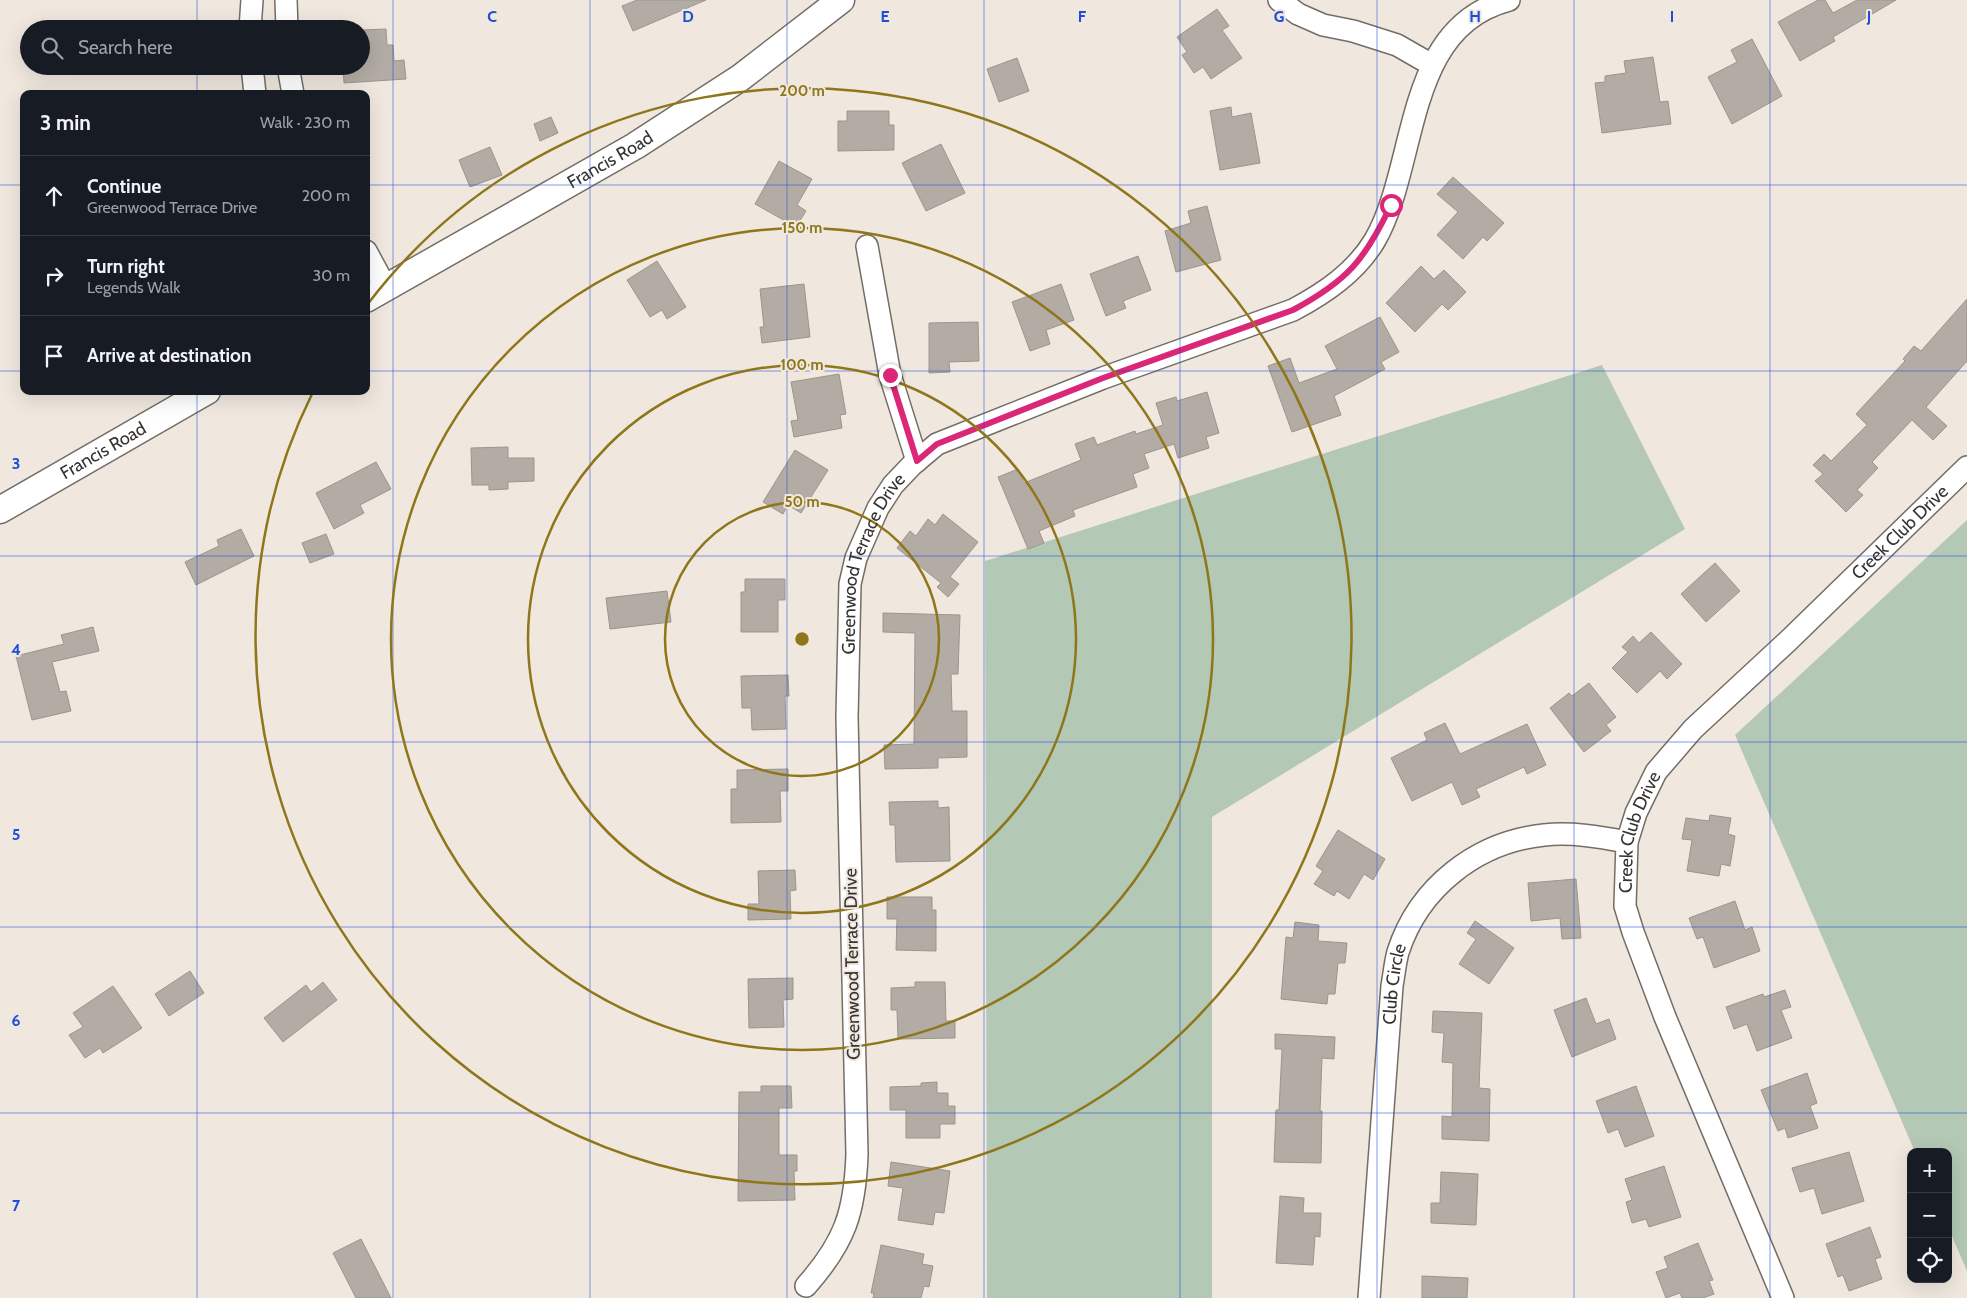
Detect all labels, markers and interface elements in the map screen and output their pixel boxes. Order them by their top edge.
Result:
text: C [487,7,497,26]
text: D [682,7,694,26]
text: E [880,7,890,26]
text: F [1078,7,1087,26]
text: G [1274,7,1284,26]
text: H [1469,7,1481,26]
text: I [1670,7,1674,26]
text: J [1866,7,1871,26]
search box [20,20,370,75]
icon: search [38,34,66,62]
text: Search here [78,36,172,59]
text: 200 m [779,82,825,100]
text: 3 min [40,110,91,135]
text: Walk · 230 m [260,113,350,132]
street label: Francis Road [563,126,657,193]
text: Continue [87,175,161,198]
icon: ahead [40,182,68,210]
text: 200 m [302,186,350,205]
route start [1380,194,1403,217]
text: Greenwood Terrace Drive [87,198,257,217]
text: 150 m [782,219,822,237]
text: Turn right [87,255,165,278]
icon: right [40,262,68,290]
text: 30 m [313,266,350,285]
text: Legends Walk [87,278,180,297]
icon: arrive [40,342,68,370]
text: Arrive at destination [87,344,251,367]
text: 100 m [780,356,824,374]
route end [879,364,902,387]
street label: Francis Road [56,417,150,484]
text: 3 [12,454,20,473]
street label: Greenwood Terrace Drive [837,468,910,655]
street label: Creek Club Drive [1847,480,1953,584]
text: 50 m [784,493,820,511]
centre of rings [793,630,811,648]
text: 4 [11,640,21,659]
street label: Creek Club Drive [1614,768,1666,893]
text: 5 [12,825,20,844]
street label: Greenwood Terrace Drive [839,868,865,1060]
street label: Club Circle [1378,941,1411,1025]
text: 6 [12,1011,21,1030]
map controls [1907,1148,1952,1283]
button: + [1907,1148,1952,1193]
button: − [1907,1193,1952,1238]
text: 7 [12,1196,21,1215]
button: locate [1907,1238,1952,1283]

